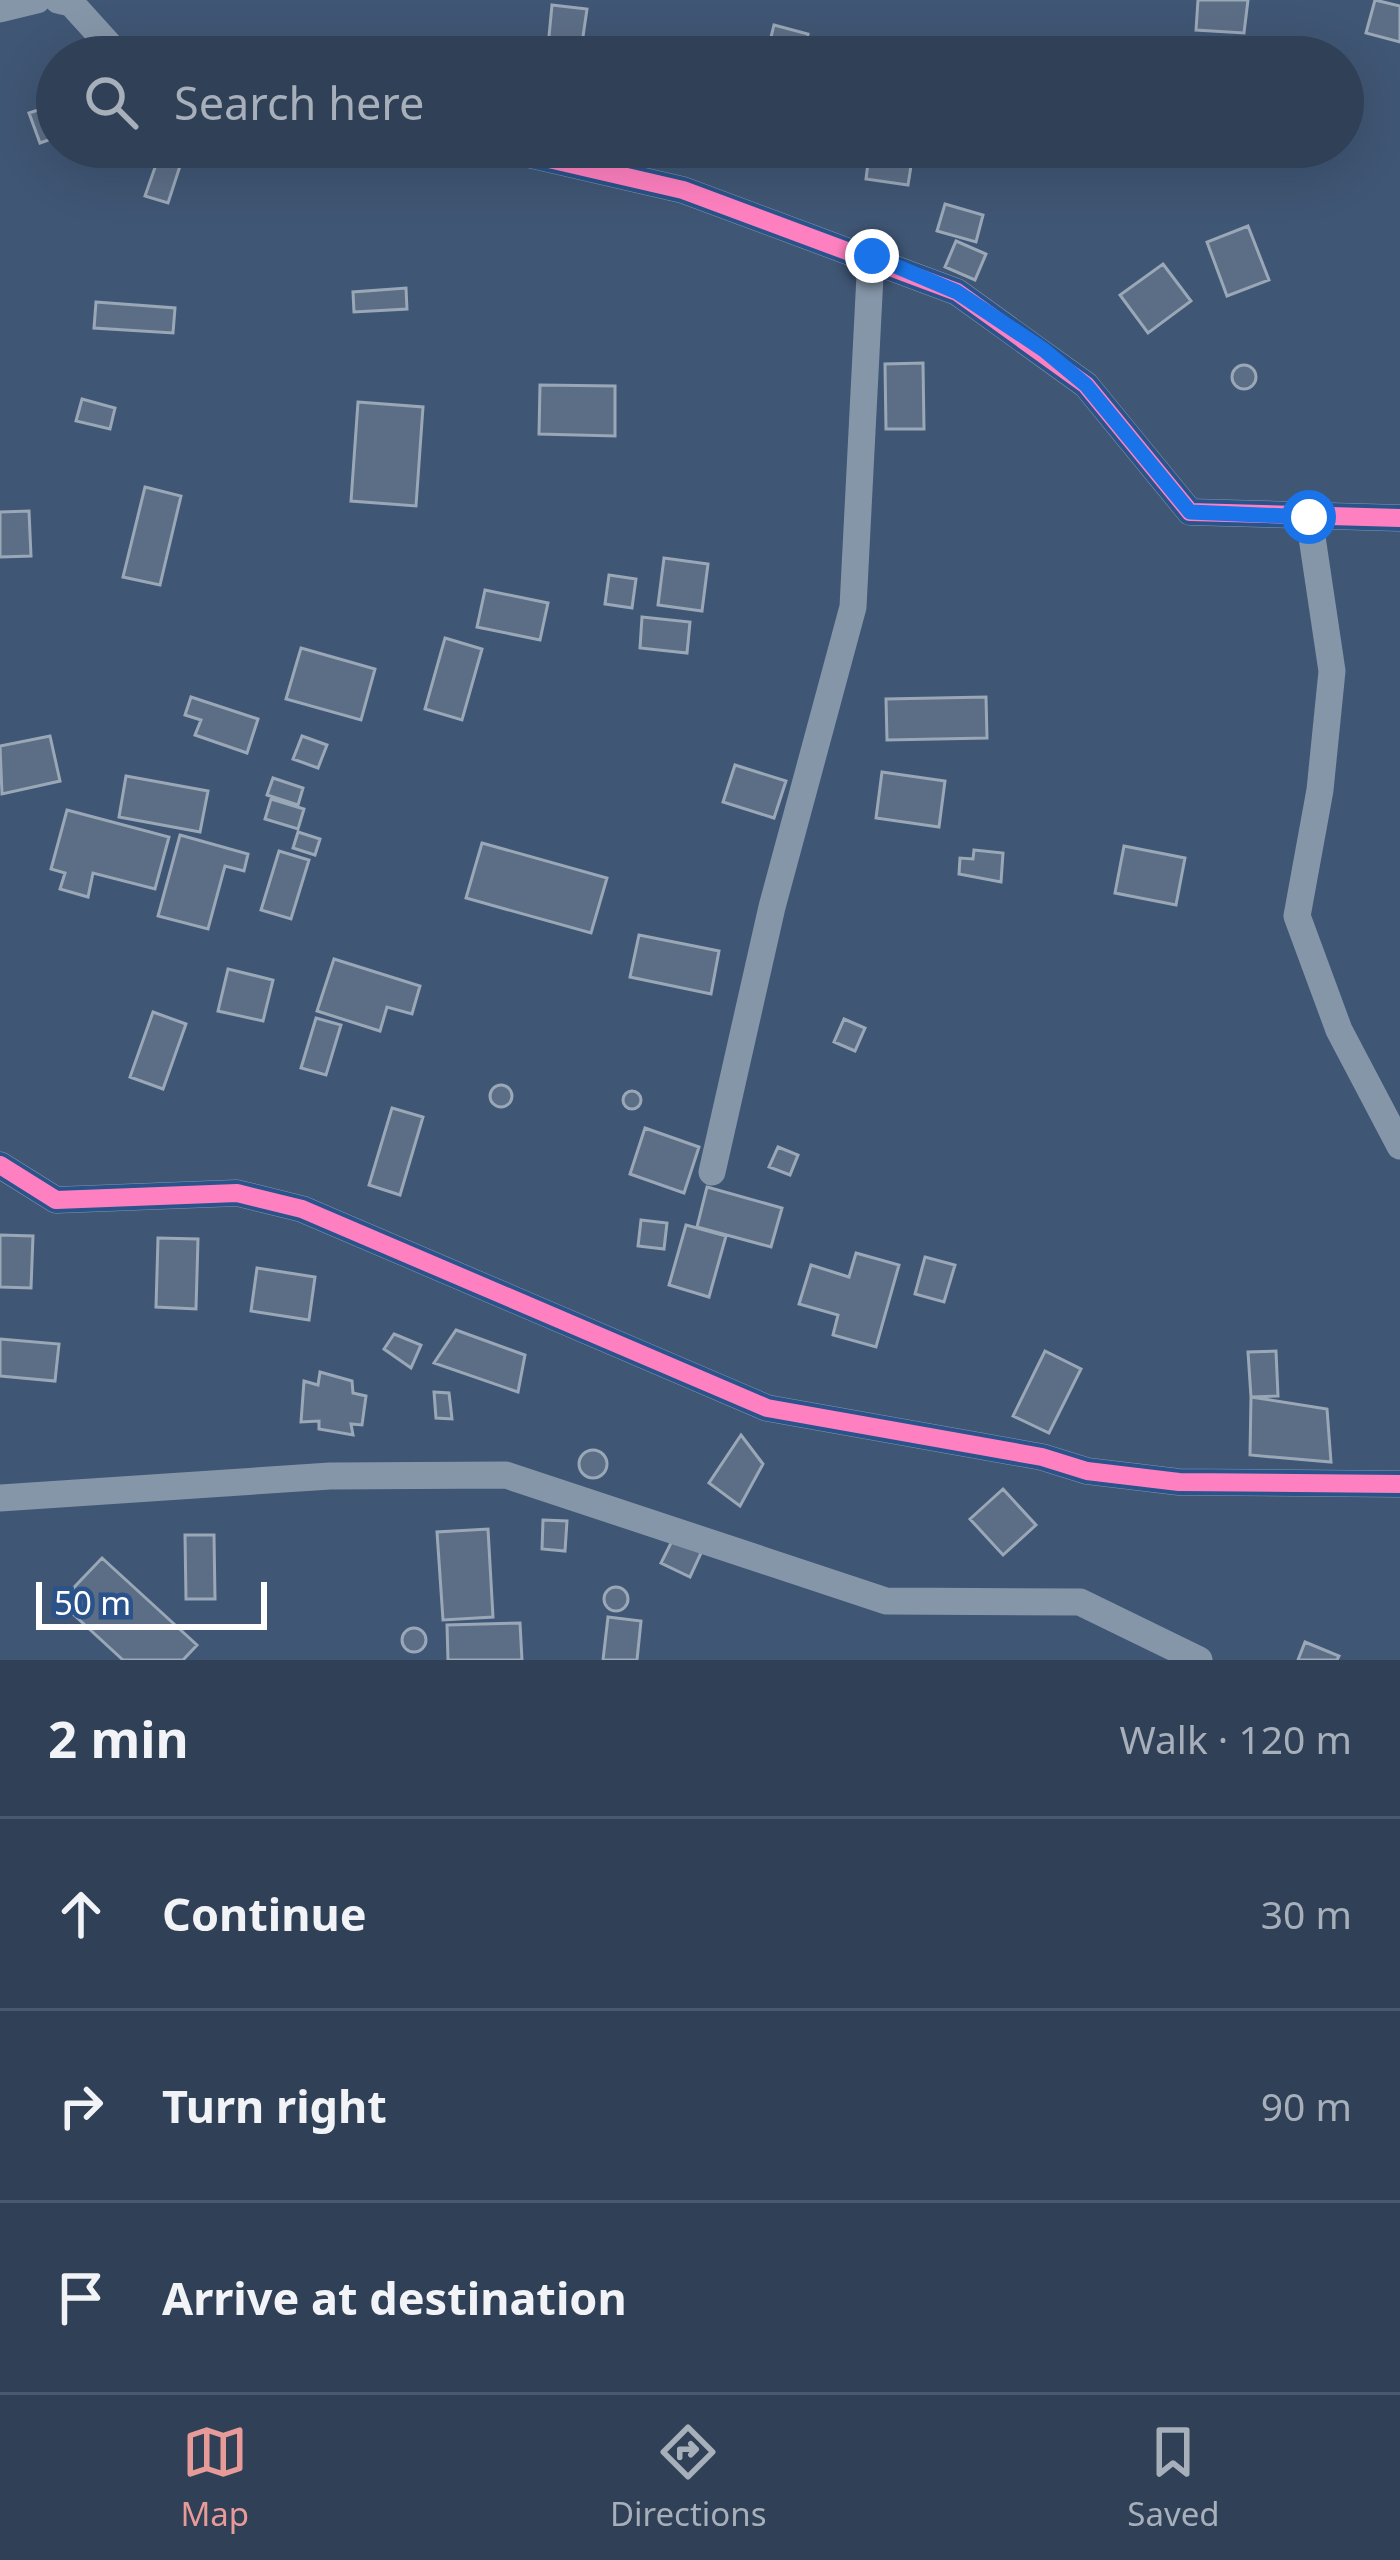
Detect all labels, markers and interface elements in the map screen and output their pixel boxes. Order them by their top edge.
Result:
search box [36,36,1364,168]
icon: search [78,69,144,135]
text: Search here [174,72,424,133]
route end [845,229,899,283]
route start [1282,490,1336,544]
scale bar [36,1576,267,1629]
text: 50 m [54,1580,131,1625]
text: 2 min [48,1703,189,1773]
text: Walk · 120 m [1119,1712,1352,1765]
icon: ahead [48,1881,114,1947]
text: Continue [162,1883,367,1944]
text: 30 m [1261,1887,1352,1940]
icon: right [48,2073,114,2139]
text: Turn right [162,2075,387,2136]
text: 90 m [1261,2079,1352,2132]
icon: arrive [48,2265,114,2331]
text: Arrive at destination [162,2267,627,2328]
tab: Map [180,2419,249,2536]
tab: Directions [610,2419,767,2536]
tab: Saved [1127,2419,1220,2536]

